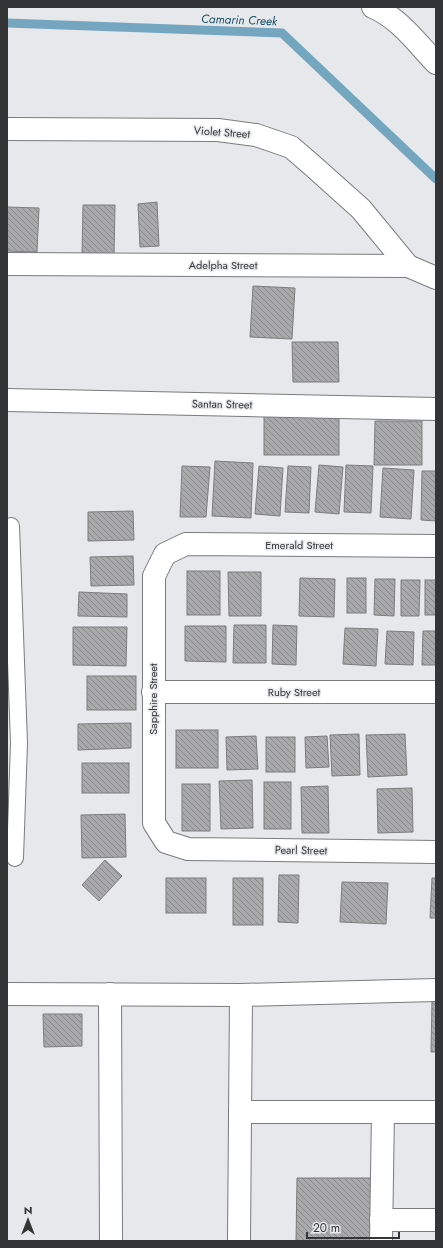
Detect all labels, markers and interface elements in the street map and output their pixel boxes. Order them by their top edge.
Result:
water label: Camarin Creek [201,10,278,30]
street label: Violet Street [193,122,251,142]
street label: Adelpha Street [189,257,258,273]
street label: Santan Street [192,395,253,413]
street label: Emerald Street [265,537,333,553]
street label: Sapphire Street [145,663,161,735]
street label: Ruby Street [268,684,321,700]
street label: Pearl Street [275,842,328,858]
north arrow [8,1200,48,1240]
text: N [24,1202,32,1218]
scale bar [307,1214,399,1240]
text: 20 m [313,1219,340,1237]

